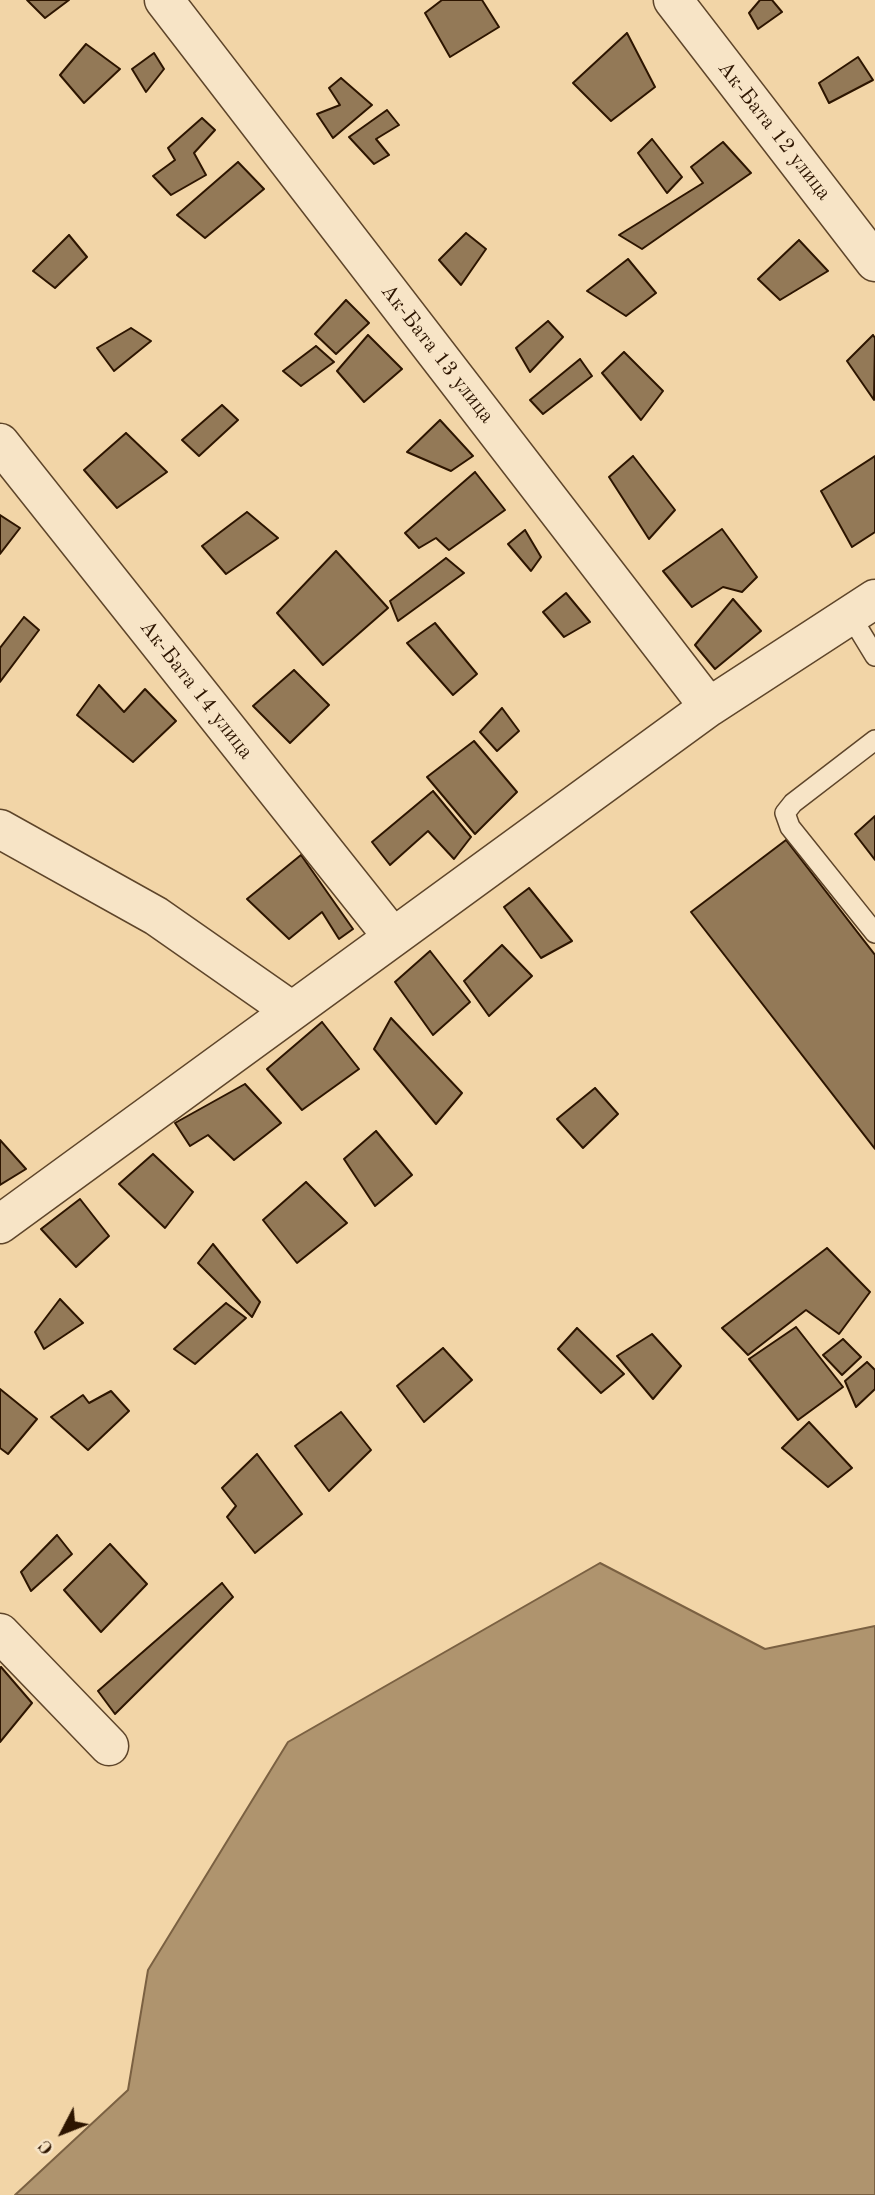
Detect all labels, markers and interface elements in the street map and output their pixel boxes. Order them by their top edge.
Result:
street label: Ак-Бата 12 улица [712,56,836,206]
street label: Ак-Бата 13 улица [375,279,499,429]
street label: Ак-Бата 14 улица [134,615,258,765]
north arrow [28,2097,98,2167]
text: С [36,2135,58,2157]

